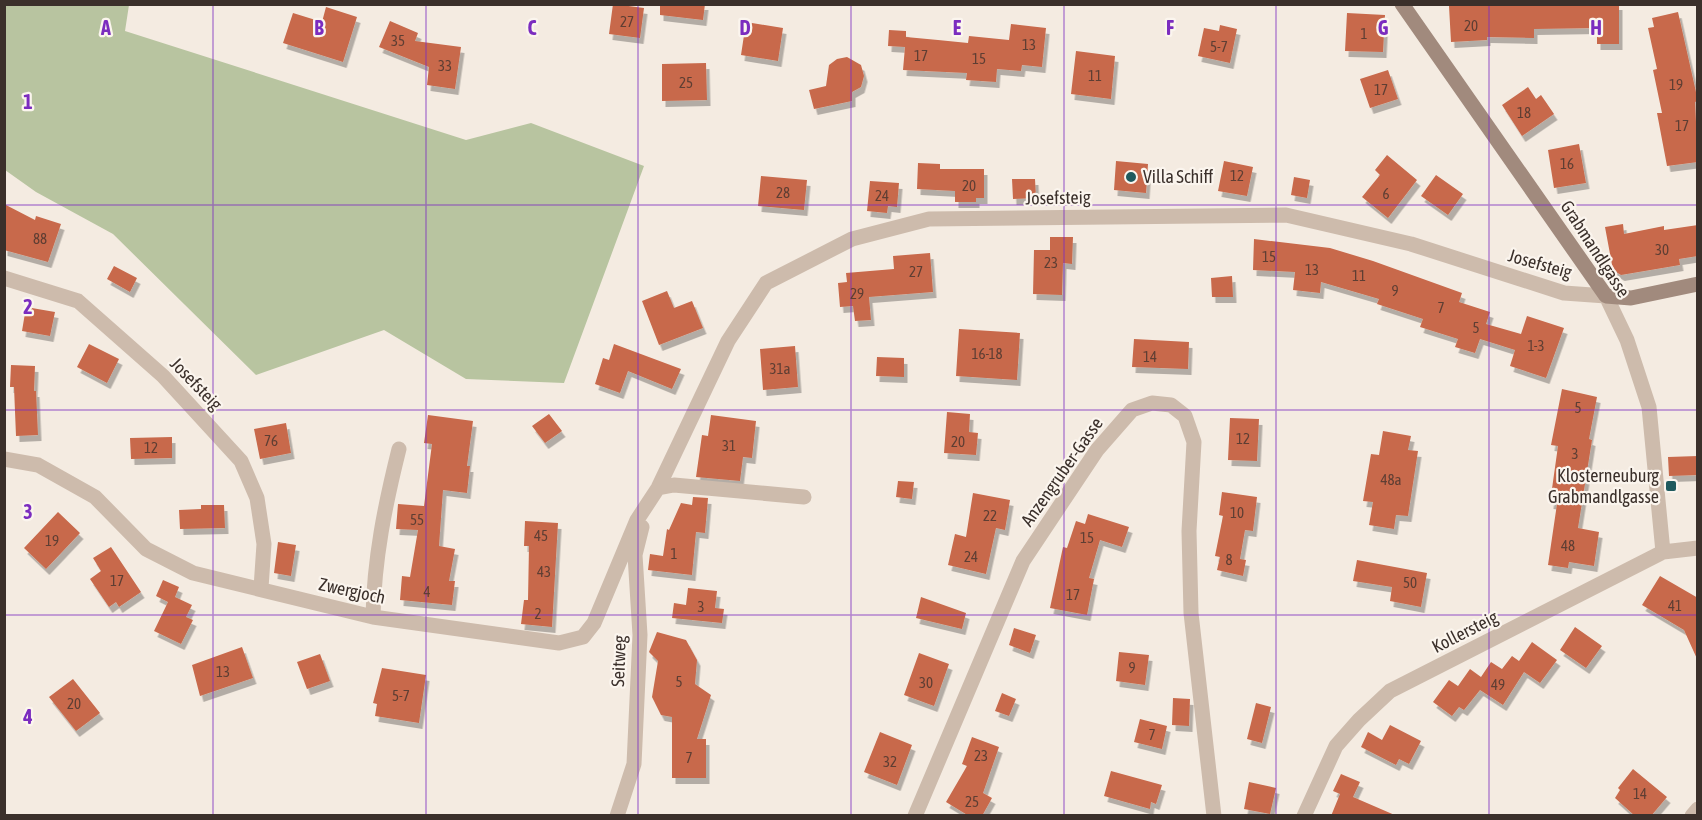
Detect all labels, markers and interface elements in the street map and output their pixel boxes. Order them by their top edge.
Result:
house number: 27 [620,13,634,30]
text: A [100,16,111,39]
text: B [314,16,324,39]
text: C [528,16,537,39]
text: D [739,16,751,39]
text: E [953,16,962,39]
text: F [1166,16,1174,39]
text: G [1378,16,1389,39]
text: H [1590,16,1602,39]
house number: 20 [1464,17,1478,34]
house number: 1 [1360,25,1368,42]
house number: 35 [391,32,405,49]
house number: 13 [1022,36,1036,53]
house number: 5-7 [1210,38,1228,55]
house number: 17 [914,47,928,64]
house number: 15 [972,50,986,67]
house number: 33 [438,57,452,74]
house number: 11 [1088,67,1102,84]
house number: 25 [679,74,693,91]
house number: 19 [1669,76,1683,93]
house number: 17 [1374,81,1388,98]
text: 1 [23,90,33,113]
house number: 18 [1517,104,1531,121]
house number: 17 [1675,117,1689,134]
house number: 16 [1560,155,1574,172]
place label: Villa Schiff [1143,166,1213,187]
house number: 12 [1230,167,1244,184]
marker: Villa Schiff [1124,170,1138,184]
house number: 20 [962,177,976,194]
house number: 28 [776,184,790,201]
house number: 6 [1382,185,1390,202]
street label: Josefsteig [1025,186,1091,209]
house number: 24 [875,187,889,204]
street label: Grabmandlgasse [1556,196,1634,301]
house number: 88 [33,230,47,247]
house number: 30 [1655,241,1669,258]
street label: Josefsteig [1506,244,1575,283]
house number: 15 [1262,248,1276,265]
house number: 23 [1044,254,1058,271]
house number: 13 [1305,261,1319,278]
house number: 27 [909,263,923,280]
house number: 11 [1352,267,1366,284]
house number: 9 [1391,282,1399,299]
house number: 29 [850,285,864,302]
text: 2 [23,295,33,318]
house number: 7 [1437,299,1445,316]
house number: 5 [1472,319,1480,336]
house number: 1-3 [1527,337,1545,354]
house number: 16-18 [971,345,1003,362]
house number: 14 [1143,348,1157,365]
street label: Josefsteig [166,353,227,415]
house number: 31a [769,360,791,377]
house number: 5 [1574,399,1582,416]
street label: Anzengruber-Gasse [1016,413,1107,530]
house number: 12 [1236,430,1250,447]
house number: 76 [264,432,278,449]
house number: 20 [951,433,965,450]
house number: 31 [722,437,736,454]
house number: 12 [144,439,158,456]
house number: 3 [1571,445,1579,462]
place label: Klosterneuburg Grabmandlgasse [1548,465,1659,507]
house number: 48a [1380,471,1402,488]
marker: Klosterneuburg Grabmandlgasse [1664,479,1678,493]
text: 3 [23,500,33,523]
house number: 10 [1230,504,1244,521]
house number: 22 [983,507,997,524]
house number: 55 [410,511,424,528]
house number: 45 [534,527,548,544]
house number: 15 [1080,529,1094,546]
house number: 19 [45,532,59,549]
house number: 48 [1561,537,1575,554]
house number: 1 [670,545,678,562]
house number: 24 [964,548,978,565]
house number: 8 [1225,551,1233,568]
house number: 43 [537,563,551,580]
house number: 17 [110,572,124,589]
street label: Zwergjoch [317,573,387,608]
house number: 50 [1403,574,1417,591]
house number: 4 [423,583,431,600]
house number: 17 [1066,586,1080,603]
house number: 41 [1668,597,1682,614]
house number: 3 [697,598,705,615]
house number: 2 [534,605,542,622]
street label: Kollersteig [1428,606,1501,657]
street label: Seitweg [607,635,630,687]
house number: 9 [1128,659,1136,676]
house number: 13 [216,663,230,680]
house number: 5 [675,673,683,690]
house number: 30 [919,674,933,691]
house number: 49 [1491,676,1505,693]
house number: 5-7 [392,687,410,704]
house number: 20 [67,695,81,712]
text: 4 [22,705,33,728]
house number: 7 [1148,726,1156,743]
house number: 23 [974,747,988,764]
house number: 7 [685,749,693,766]
house number: 32 [883,753,897,770]
house number: 14 [1633,785,1647,802]
house number: 25 [965,793,979,810]

